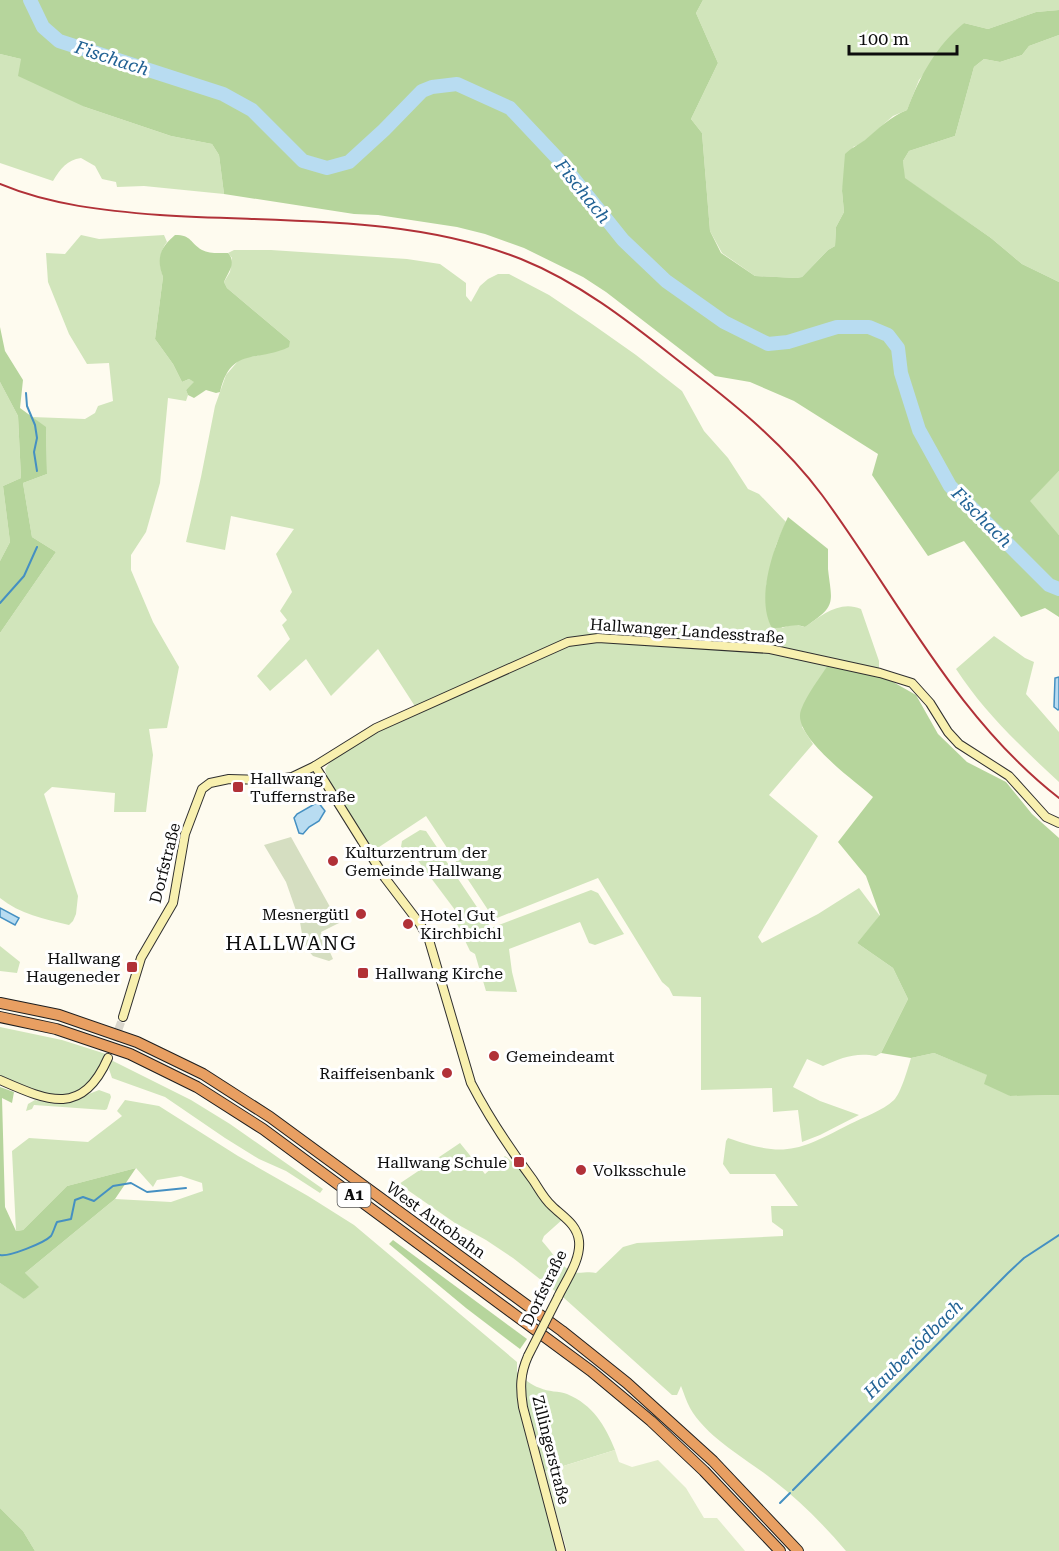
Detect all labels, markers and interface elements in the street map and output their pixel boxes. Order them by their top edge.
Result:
scale bar [849,18,957,56]
text: 100 m [858,28,909,49]
water label: Fischach [71,36,152,80]
water label: Fischach [550,154,615,227]
water label: Fischach [947,482,1016,551]
street label: Hallwanger Landesstraße [589,615,785,647]
place label: Hallwang Tuffernstraße [250,769,355,806]
marker: Hallwang Tuffernstraße [231,780,245,794]
street label: Dorfstraße [146,821,184,905]
place label: Kulturzentrum der Gemeinde Hallwang [345,843,502,880]
marker: Kulturzentrum der Gemeinde Hallwang [326,854,340,868]
place label: Mesnergütl [262,905,349,924]
place label: Hotel Gut Kirchbichl [420,906,502,943]
marker: Mesnergütl [354,907,368,921]
marker: Hotel Gut Kirchbichl [401,917,415,931]
district label: HALLWANG [225,931,357,955]
place label: Hallwang Haugeneder [26,949,121,986]
marker: Hallwang Haugeneder [125,960,139,974]
place label: Hallwang Kirche [375,964,503,983]
marker: Hallwang Kirche [356,966,370,980]
place label: Gemeindeamt [506,1047,615,1066]
marker: Gemeindeamt [487,1049,501,1063]
place label: Raiffeisenbank [319,1064,435,1083]
marker: Raiffeisenbank [440,1066,454,1080]
place label: Hallwang Schule [377,1153,507,1172]
marker: Hallwang Schule [512,1155,526,1169]
place label: Volksschule [593,1161,686,1180]
marker: Volksschule [574,1163,588,1177]
street label: West Autobahn [383,1178,489,1262]
road number: A1 [338,1183,370,1207]
street label: Dorfstraße [517,1247,571,1329]
water label: Haubenödbach [859,1295,967,1403]
street label: Zillingerstraße [528,1393,574,1507]

